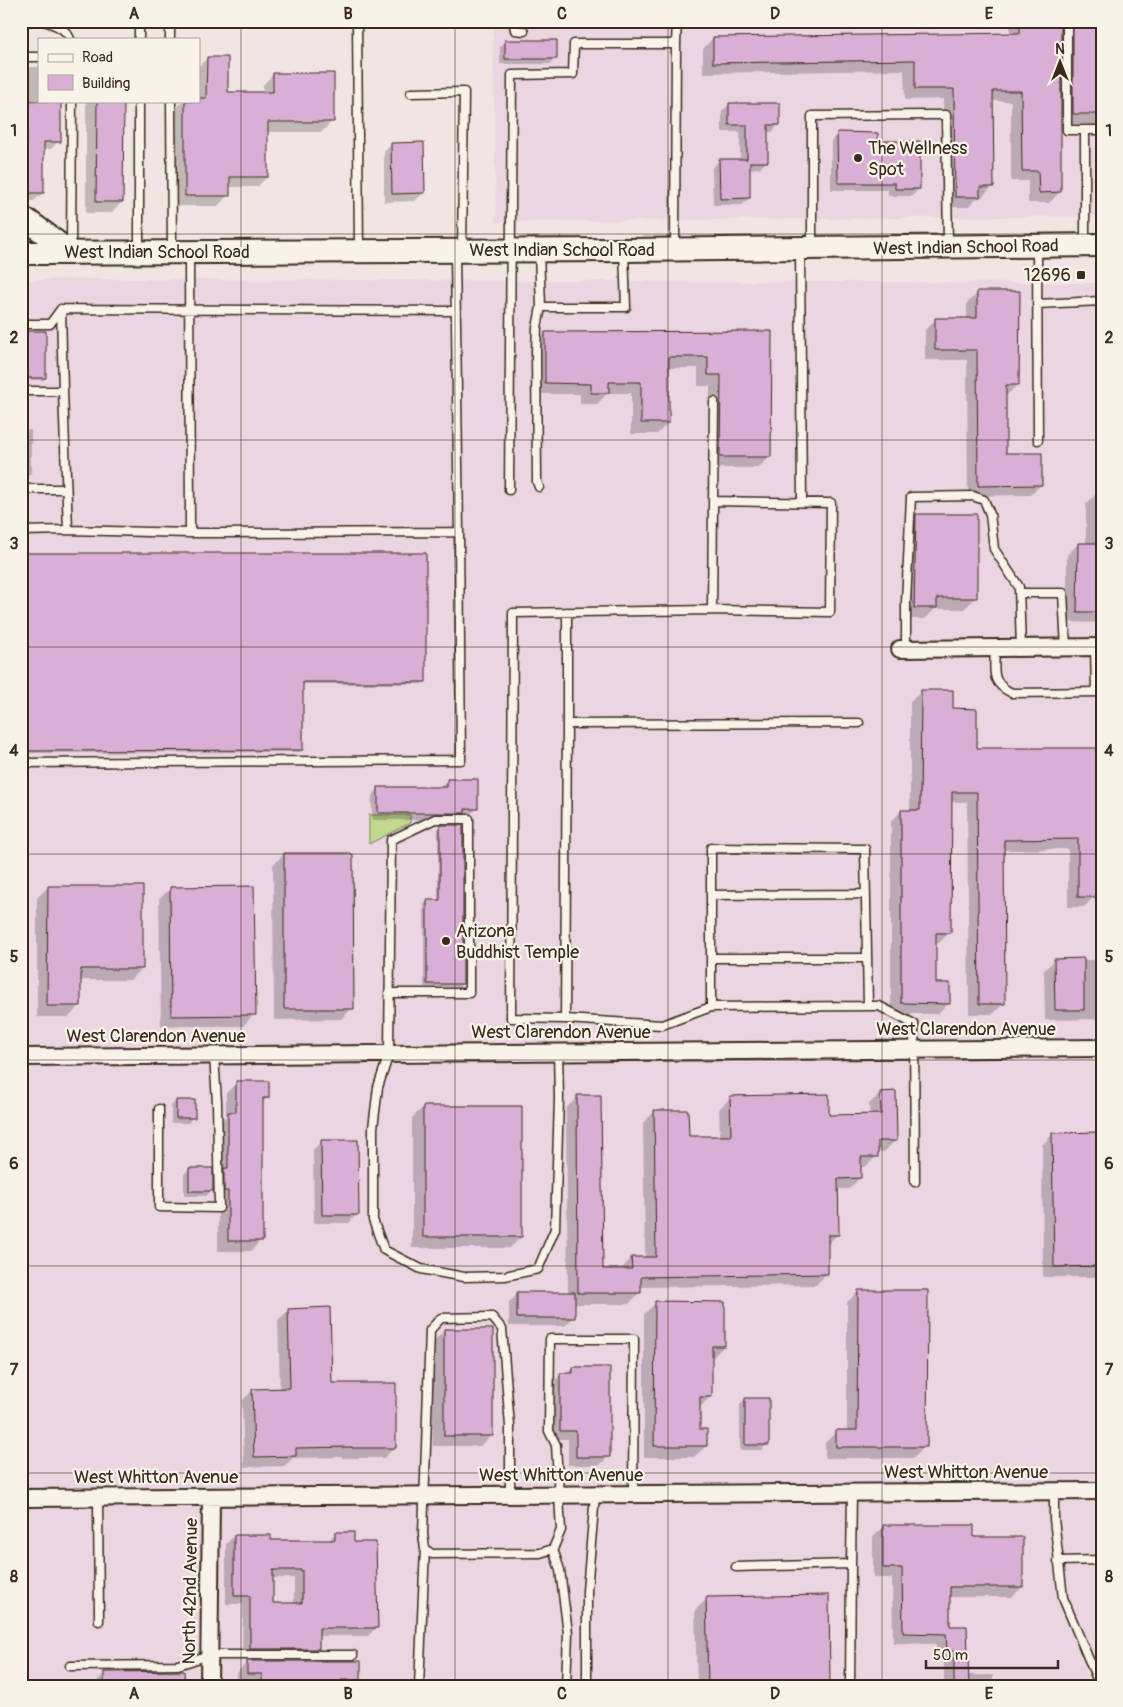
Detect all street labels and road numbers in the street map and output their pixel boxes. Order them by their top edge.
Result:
street label: West Indian School Road [873,234,1059,261]
street label: West Indian School Road [469,239,655,262]
street label: West Indian School Road [64,241,250,264]
street label: West Clarendon Avenue [876,1018,1056,1041]
street label: West Clarendon Avenue [471,1021,651,1044]
street label: West Clarendon Avenue [66,1025,246,1048]
street label: West Whitton Avenue [884,1461,1048,1484]
street label: West Whitton Avenue [479,1464,643,1487]
street label: West Whitton Avenue [74,1466,238,1489]
street label: North 42nd Avenue [178,1517,203,1665]

